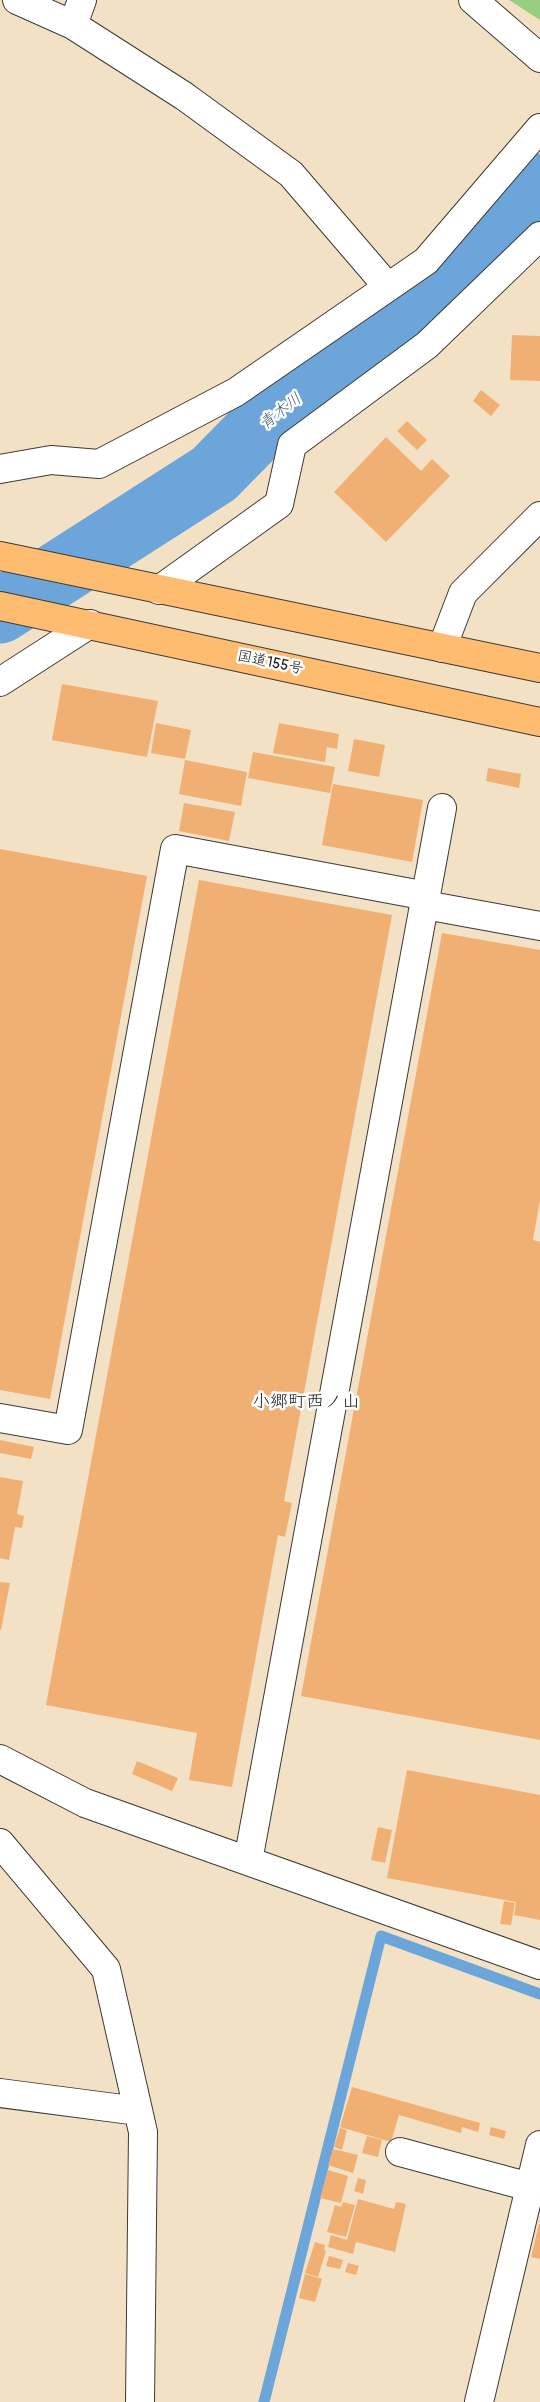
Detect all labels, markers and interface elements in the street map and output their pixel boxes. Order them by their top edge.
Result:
water label: 青木川 [256,390,306,434]
street label: 国道155号 [235,647,305,679]
district label: 小郷町西ノ山 [252,1391,360,1413]

